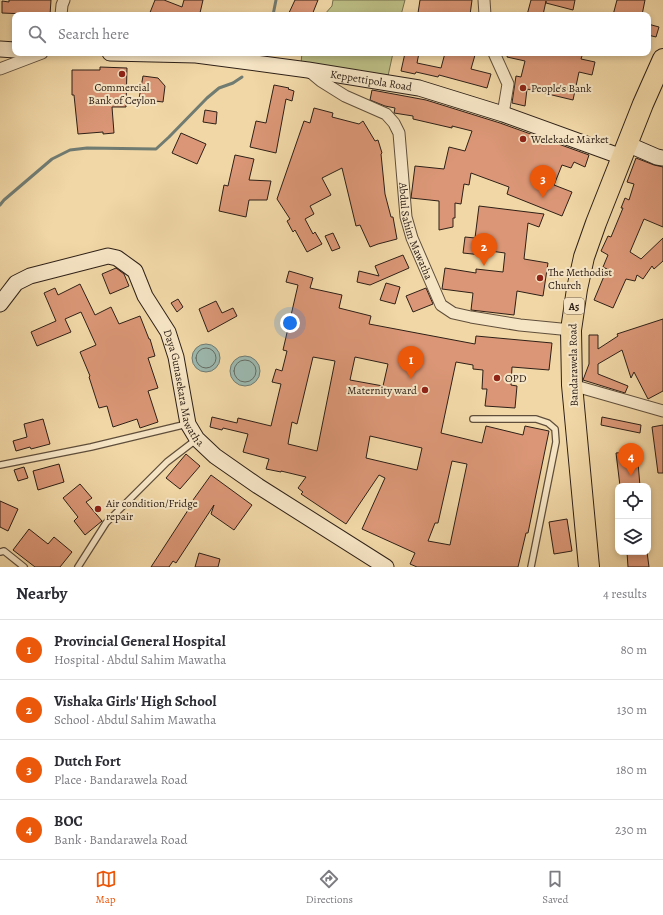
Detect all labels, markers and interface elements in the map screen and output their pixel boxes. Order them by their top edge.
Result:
search box [12,12,651,56]
icon: search [26,23,48,45]
text: Search here [58,24,129,44]
street label: Keppettipola Road [329,67,413,95]
marker: Commercial Bank of Ceylon [117,69,127,79]
place label: Commercial Bank of Ceylon [88,80,156,108]
place label: People's Bank [531,81,592,96]
marker: People's Bank [518,83,528,93]
place label: Welekade Market [530,132,609,147]
marker: Welekade Market [518,134,528,144]
pin: 3 [530,165,556,198]
street label: Abdul Sahim Mawatha [395,181,436,283]
pin: 2 [471,233,497,266]
place label: The Methodist Church [548,265,612,293]
marker: The Methodist Church [535,273,545,283]
road number: A5 [564,298,584,314]
your location [280,313,300,333]
street label: Bandarawela Road [565,323,582,407]
street label: Daya Gunasekara Mawatha [160,327,208,450]
pin: 1 [398,346,424,379]
place label: OPD [505,371,527,386]
marker: OPD [492,373,502,383]
place label: Maternity ward [347,383,417,398]
marker: Maternity ward [420,385,430,395]
pin: 4 [618,443,644,476]
map controls [615,483,651,555]
button: locate [615,483,651,519]
place label: Air condition/Fridge repair [105,496,198,524]
marker: Air condition/Fridge repair [93,504,103,514]
button: layers [615,519,651,555]
text: Nearby [16,582,67,605]
text: 4 results [603,585,647,602]
text: Provincial General Hospital [54,631,226,651]
text: 1 [27,641,31,658]
text: 80 m [620,641,647,658]
text: Hospital · Abdul Sahim Mawatha [54,651,226,668]
text: Vishaka Girls' High School [54,691,217,711]
text: 2 [26,701,32,718]
text: 130 m [617,701,647,718]
text: School · Abdul Sahim Mawatha [54,711,216,728]
text: Dutch Fort [54,751,121,771]
text: 3 [26,761,32,778]
text: 180 m [616,761,647,778]
text: Place · Bandarawela Road [54,771,188,788]
text: BOC [54,811,83,831]
text: 4 [26,821,32,838]
text: 230 m [615,821,647,838]
text: Bank · Bandarawela Road [54,831,187,848]
tab: Map [95,868,117,907]
tab: Directions [306,868,353,907]
tab: Saved [542,868,568,907]

